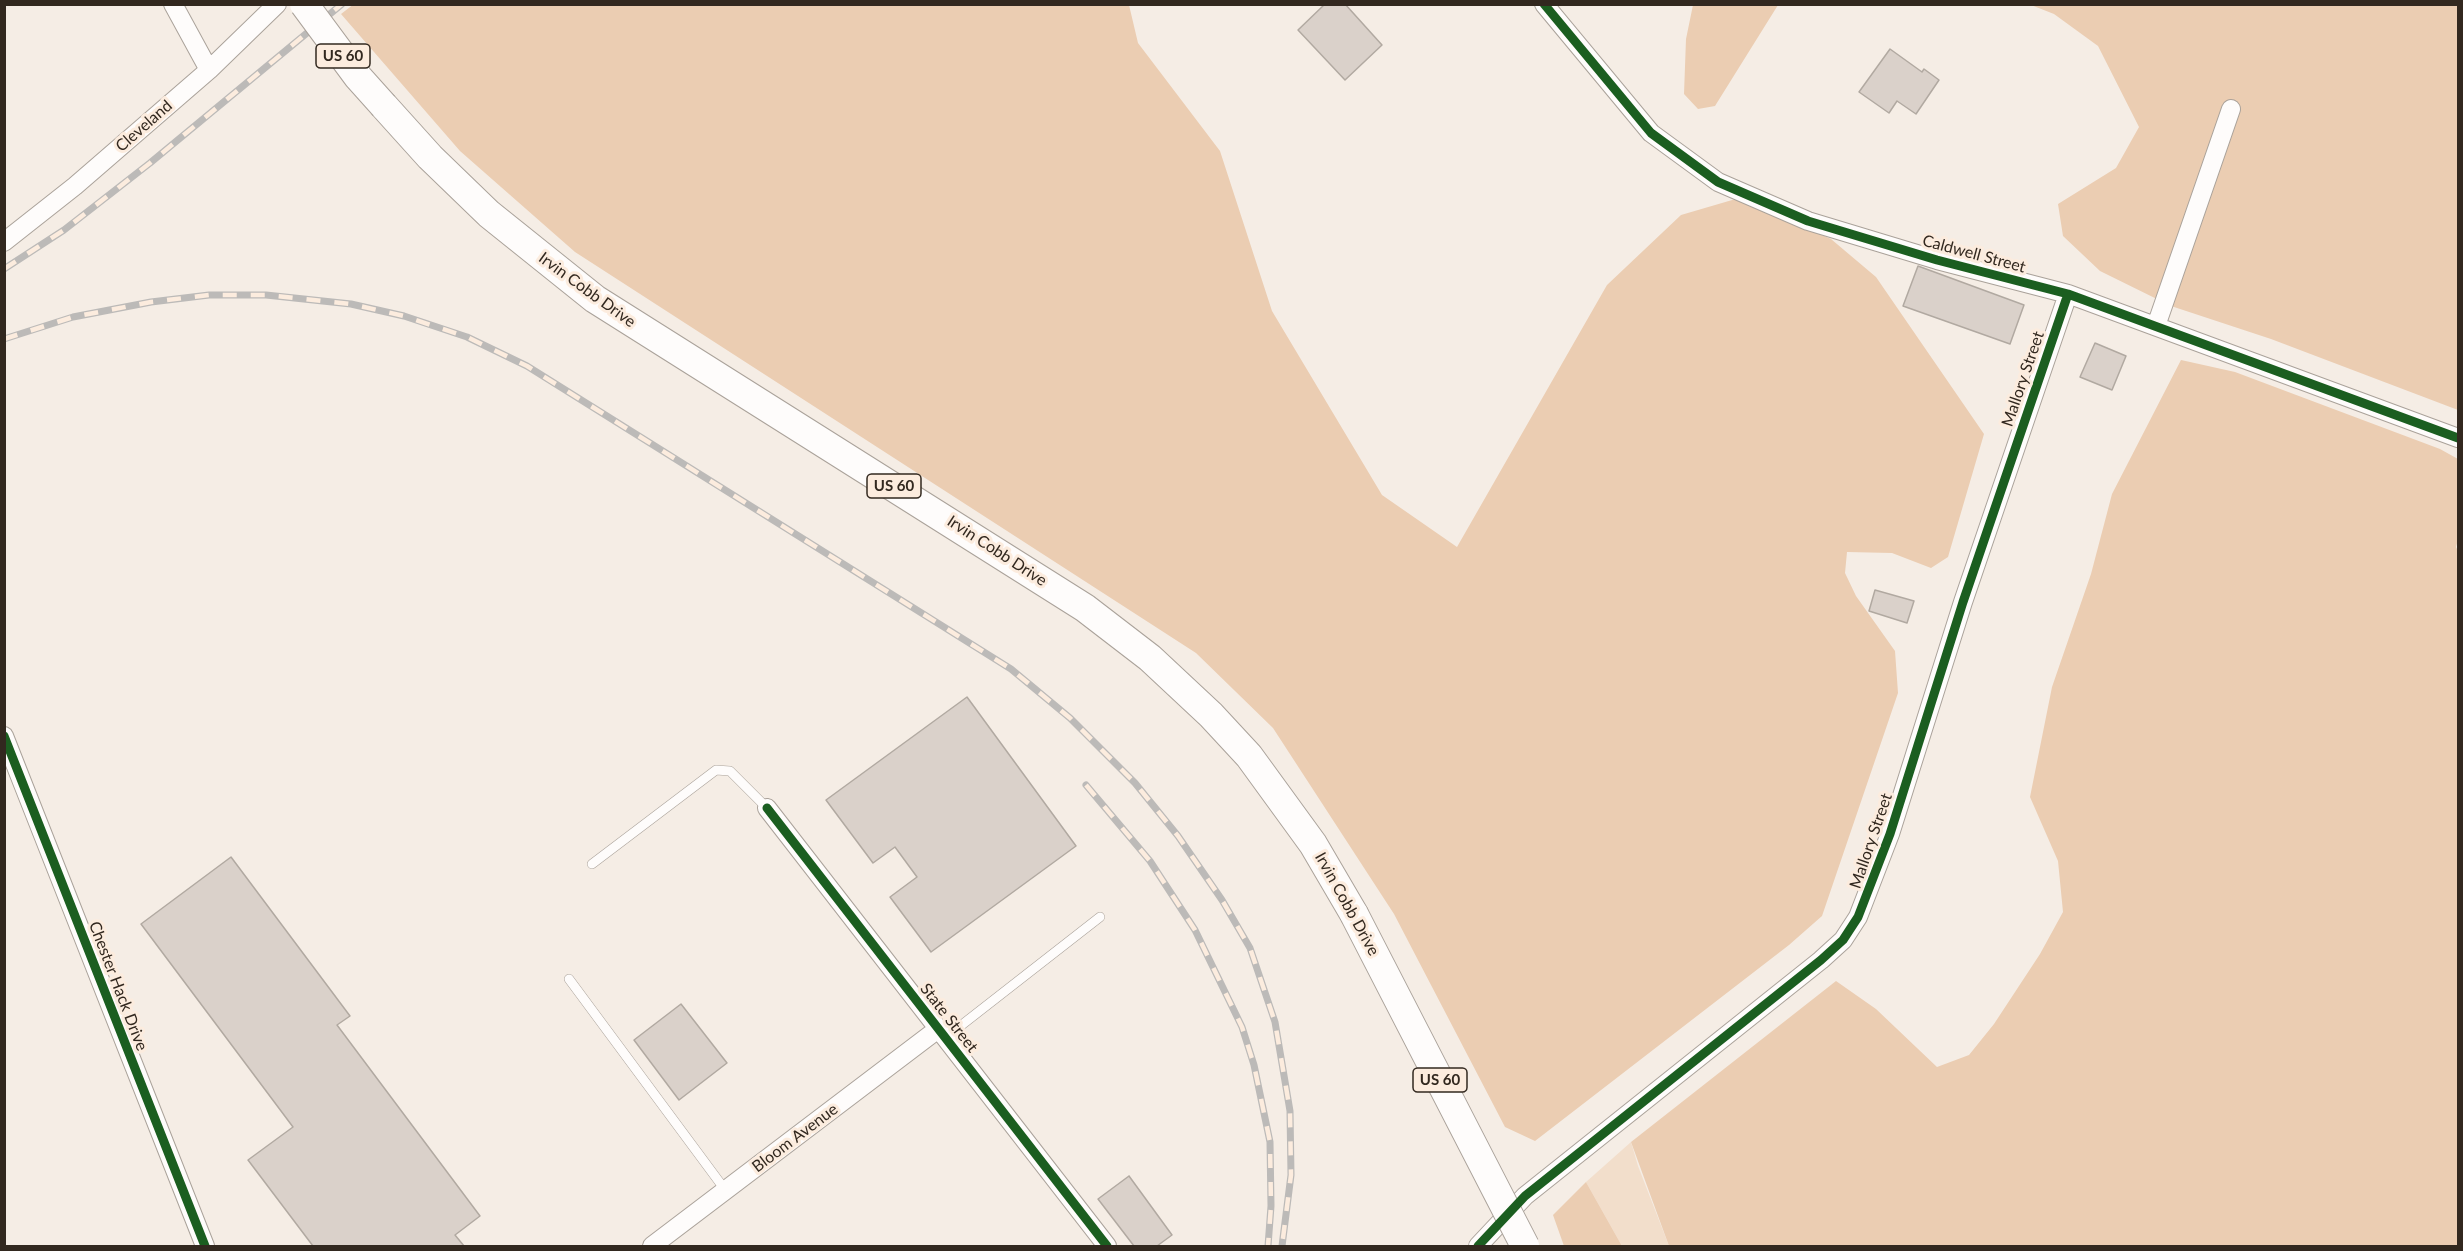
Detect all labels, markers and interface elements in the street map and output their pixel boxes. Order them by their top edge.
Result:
road number: US 60 [316,44,370,68]
street label: Cleveland [112,96,176,156]
street label: Caldwell Street [1920,231,2028,277]
street label: Irvin Cobb Drive [535,248,639,332]
street label: Mallory Street [1998,329,2048,429]
road number: US 60 [867,474,921,498]
street label: Irvin Cobb Drive [944,512,1050,590]
street label: Mallory Street [1846,791,1896,891]
street label: Irvin Cobb Drive [1311,849,1383,959]
street label: Chester Hack Drive [84,919,152,1053]
street label: State Street [916,980,982,1056]
road number: US 60 [1413,1068,1467,1092]
street label: Bloom Avenue [748,1100,842,1176]

